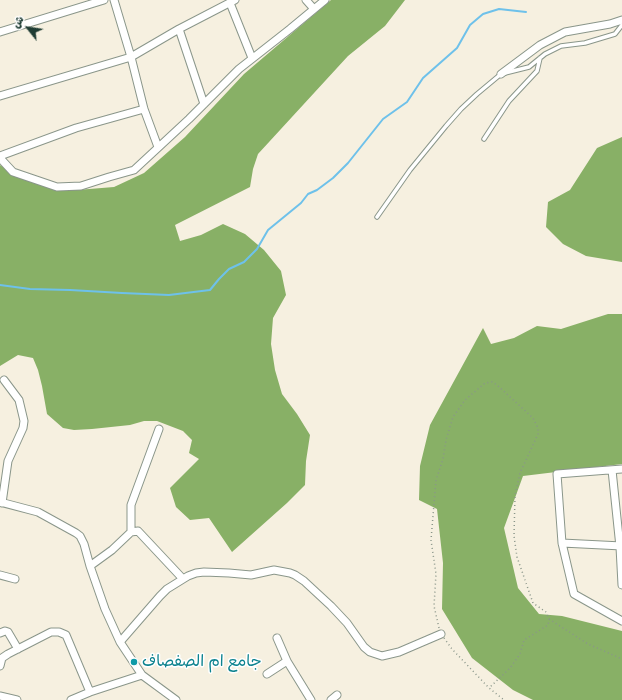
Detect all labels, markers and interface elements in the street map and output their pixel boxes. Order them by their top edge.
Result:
north arrow [8,8,48,48]
text: ش [9,13,27,31]
place label: جامع ام الصفصاف [142,652,262,672]
marker: جامع ام الصفصاف [129,657,139,667]

